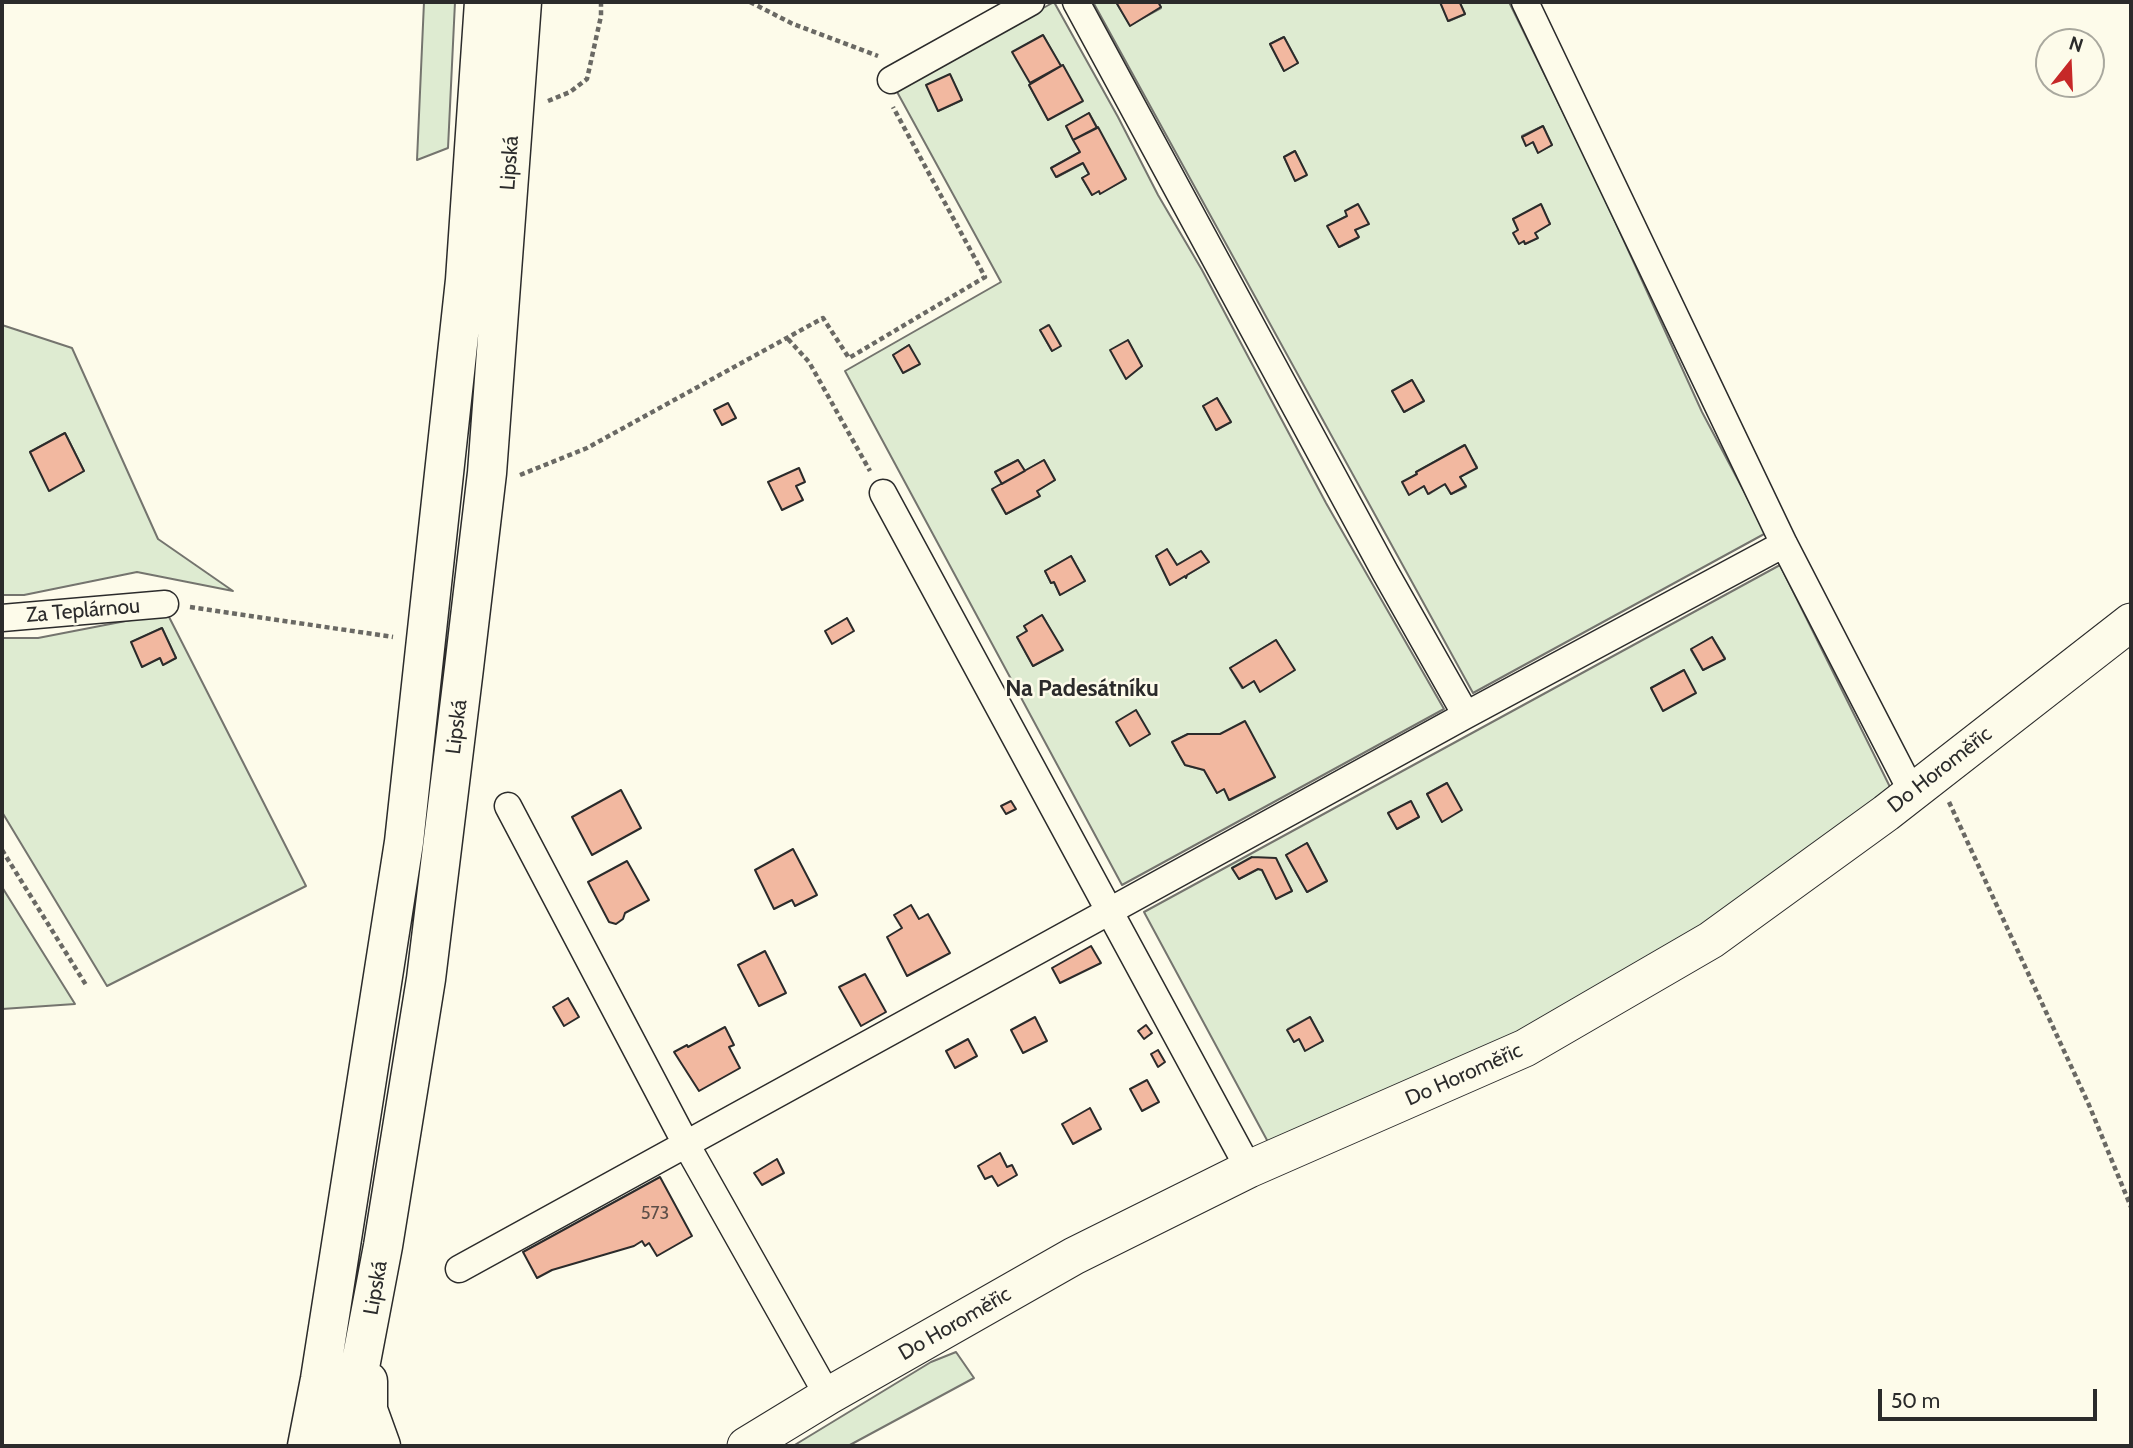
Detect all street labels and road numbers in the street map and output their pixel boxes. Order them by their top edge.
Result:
street label: Lipská [496,135,524,191]
street label: Za Teplárnou [25,593,141,629]
street label: Lipská [441,698,473,756]
street label: Do Horoměřic [1883,722,1997,818]
street label: Do Horoměřic [1402,1038,1526,1112]
street label: Lipská [359,1259,393,1317]
street label: Do Horoměřic [894,1282,1016,1366]

